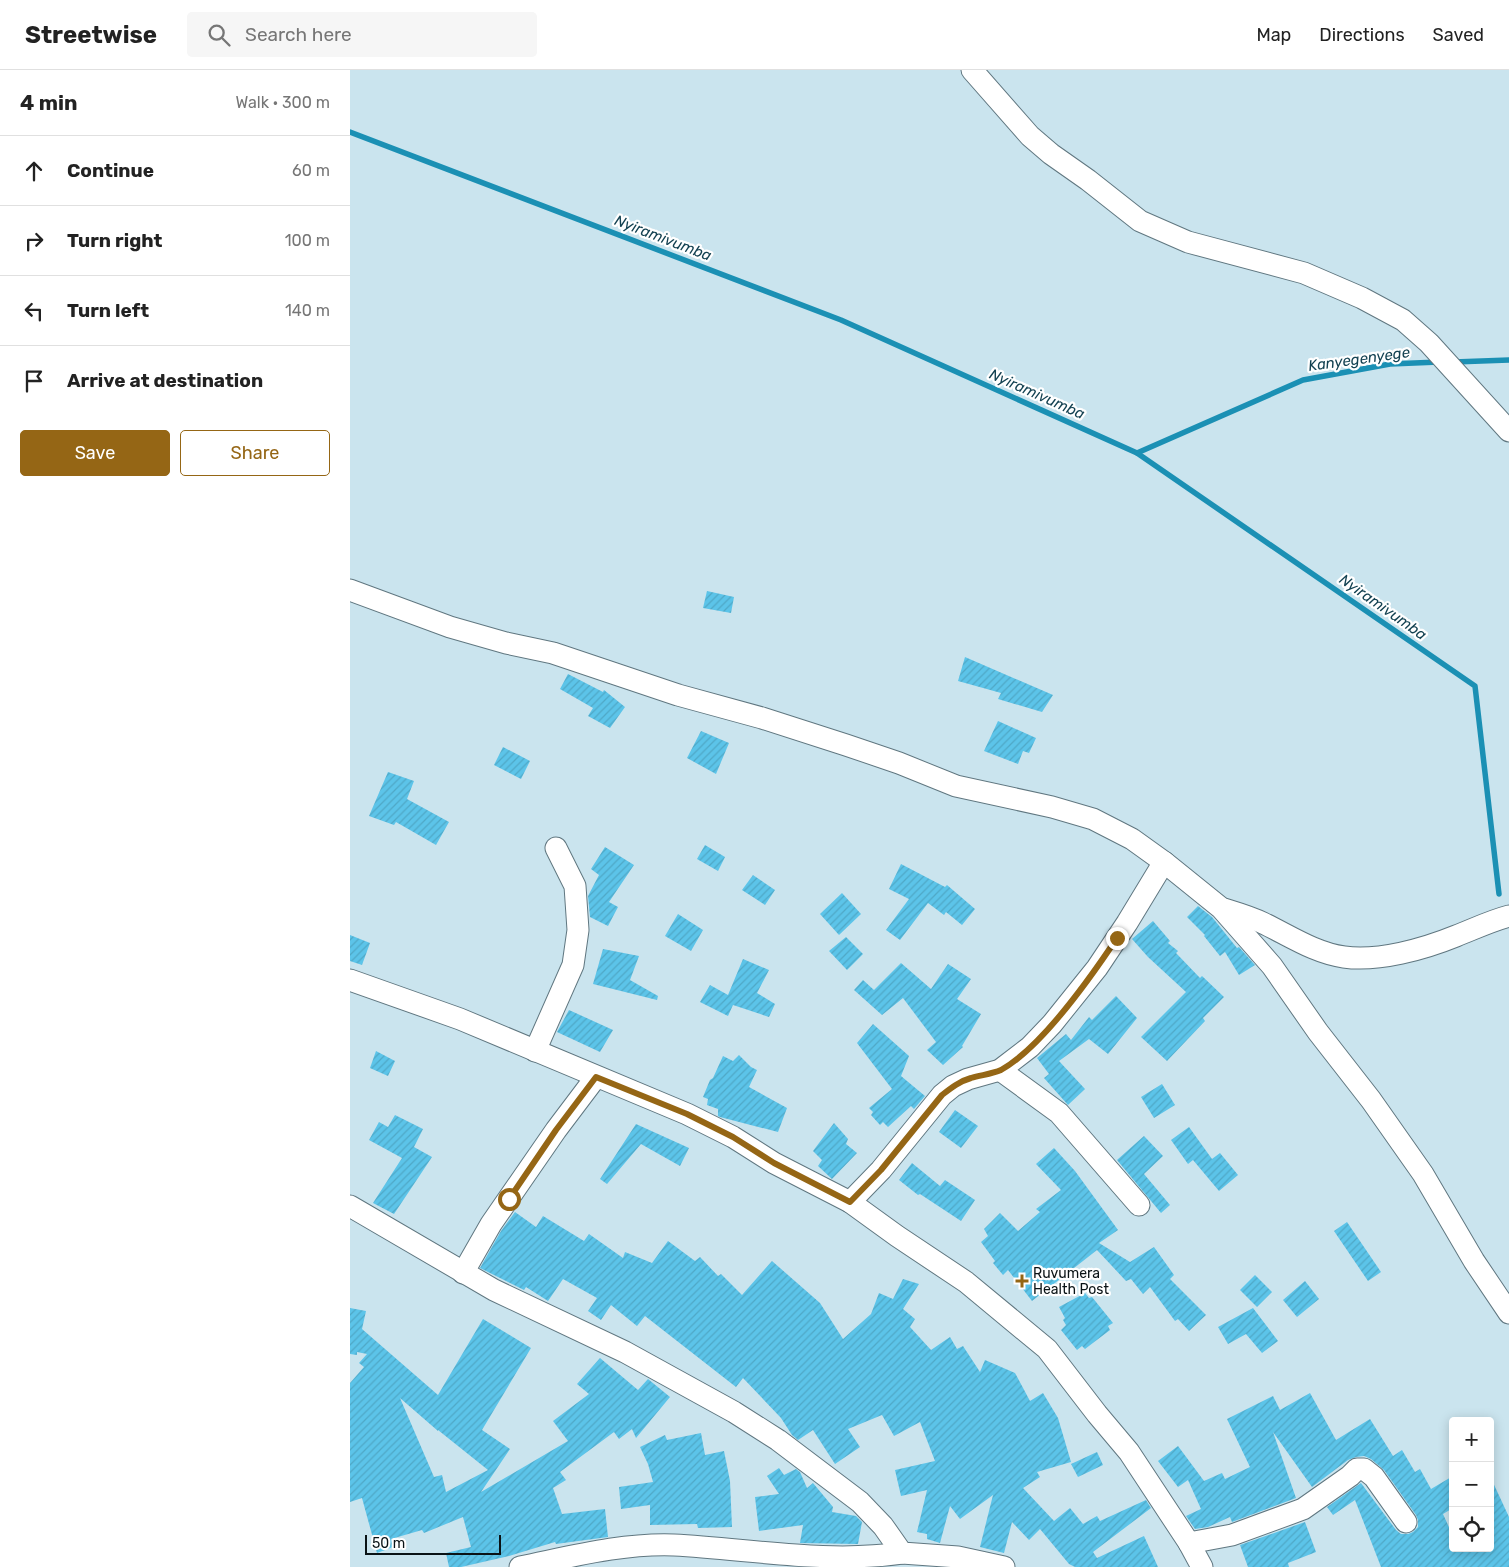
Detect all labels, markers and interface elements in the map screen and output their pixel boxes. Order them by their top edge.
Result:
search box [187,12,537,57]
text: Streetwise [25,21,157,49]
icon: search [205,21,233,49]
text: Search here [245,23,352,46]
text: Map [1256,24,1291,46]
text: Directions [1319,24,1405,46]
text: Saved [1433,24,1484,46]
text: 4 min [20,90,78,115]
text: Walk · 300 m [236,93,330,112]
icon: ahead [20,157,48,185]
text: Continue [67,159,154,182]
text: 60 m [292,161,330,180]
water label: Nyiramivumba [612,211,714,265]
icon: right [20,227,48,255]
text: Turn right [67,229,162,252]
text: 100 m [285,231,330,250]
icon: left [20,297,48,325]
text: Turn left [67,299,149,322]
text: 140 m [285,301,330,320]
water label: Kanyegenyege [1307,343,1412,375]
water label: Nyiramivumba [987,365,1088,423]
icon: arrive [20,367,48,395]
text: Arrive at destination [67,369,263,392]
button: Save [20,430,170,476]
button: Share [180,430,330,476]
water label: Nyiramivumba [1336,570,1430,644]
route end [1106,927,1129,950]
route start [498,1188,521,1211]
place label: Ruvumera Health Post [1033,1265,1109,1298]
marker: Ruvumera Health Post [1015,1274,1029,1288]
map controls [1449,1417,1494,1552]
button: + [1449,1417,1494,1462]
button: − [1449,1462,1494,1507]
button: locate [1449,1507,1494,1552]
scale bar [365,1532,501,1555]
text: 50 m [372,1535,405,1552]

